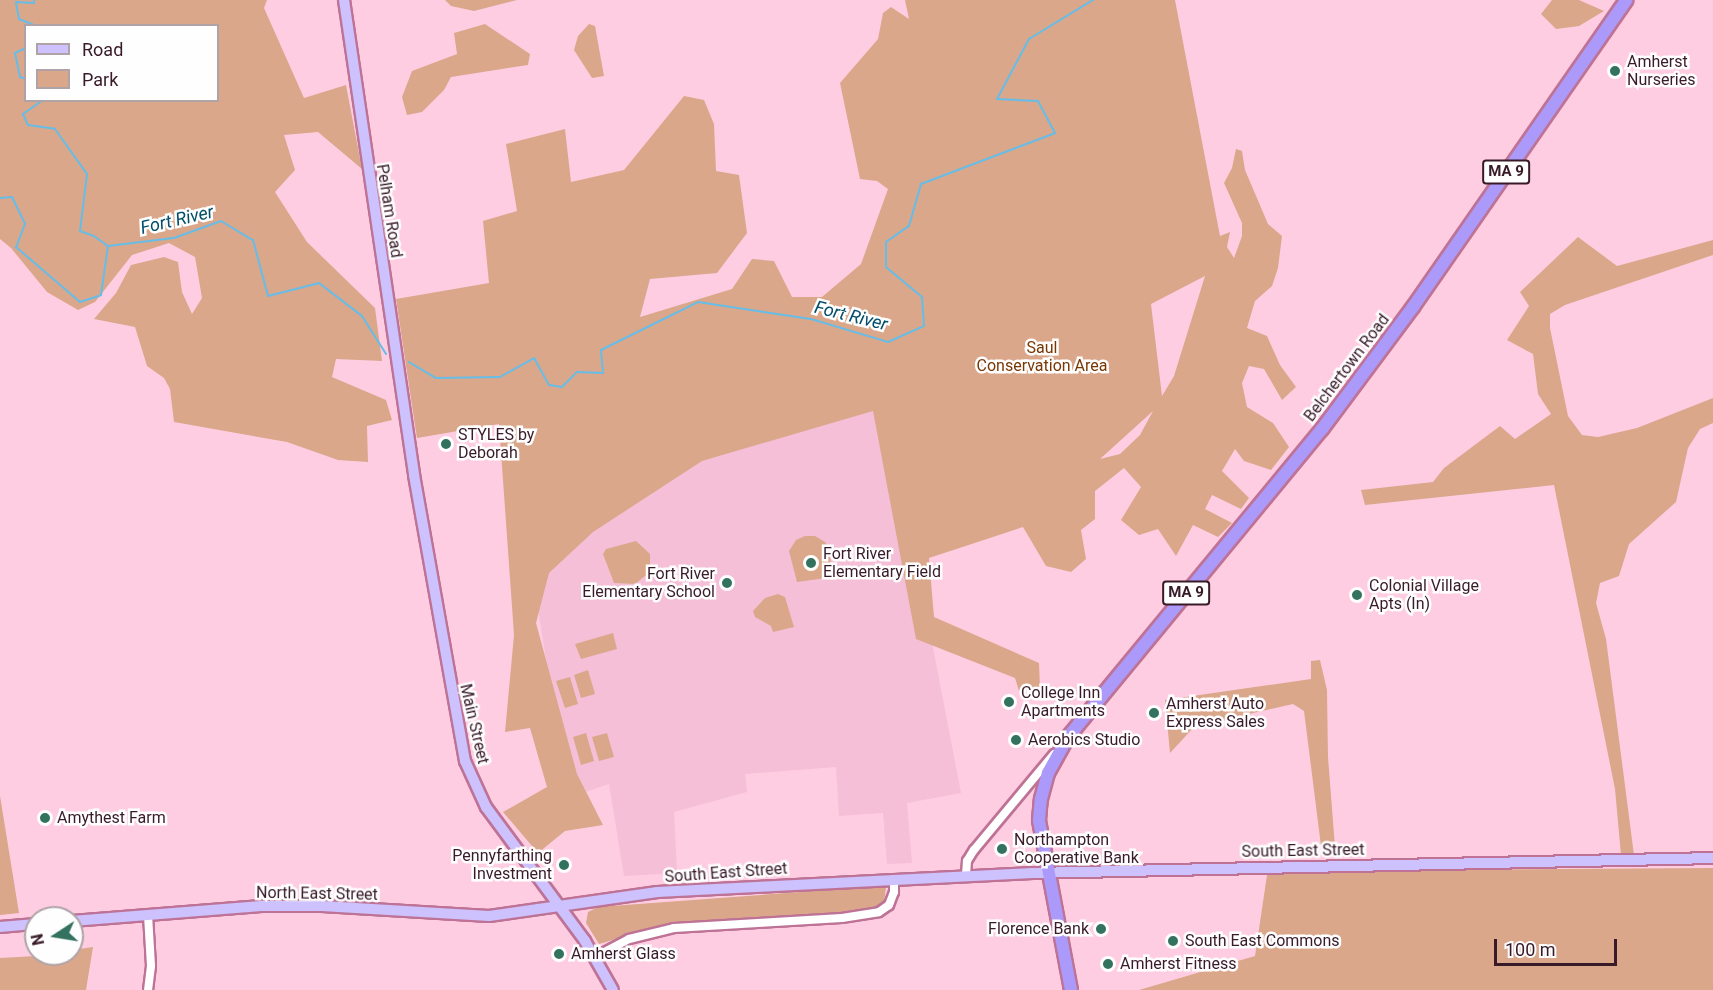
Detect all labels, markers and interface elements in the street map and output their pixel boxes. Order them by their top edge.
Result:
legend [24,24,219,102]
text: Road [82,39,123,60]
place label: Amherst Nurseries [1627,52,1695,90]
marker: Amherst Nurseries [1608,64,1622,78]
text: Park [82,69,118,90]
road number: MA 9 [1482,160,1530,184]
street label: Pelham Road [372,163,406,259]
water label: Fort River [138,201,216,239]
water label: Fort River [812,297,890,335]
street label: Belchertown Road [1300,310,1394,426]
park label: Saul Conservation Area [977,338,1107,376]
place label: STYLES by Deborah [458,425,534,463]
marker: STYLES by Deborah [439,437,453,451]
place label: Fort River Elementary Field [823,544,941,582]
marker: Fort River Elementary Field [804,556,818,570]
place label: Fort River Elementary School [582,564,715,602]
marker: Fort River Elementary School [720,576,734,590]
place label: Colonial Village Apts (In) [1369,576,1479,614]
road number: MA 9 [1162,581,1210,605]
marker: Colonial Village Apts (In) [1350,588,1364,602]
street label: Main Street [455,682,493,766]
place label: College Inn Apartments [1021,683,1105,721]
place label: Amherst Auto Express Sales [1166,694,1265,732]
marker: College Inn Apartments [1002,695,1016,709]
marker: Amherst Auto Express Sales [1147,706,1161,720]
place label: Aerobics Studio [1028,730,1140,750]
marker: Aerobics Studio [1009,733,1023,747]
place label: Amythest Farm [57,808,166,828]
marker: Amythest Farm [38,811,52,825]
place label: Northampton Cooperative Bank [1014,830,1139,868]
street label: South East Street [1241,840,1365,862]
marker: Northampton Cooperative Bank [995,842,1009,856]
place label: Pennyfarthing Investment [452,846,552,884]
marker: Pennyfarthing Investment [557,858,571,872]
street label: South East Street [664,859,788,887]
street label: North East Street [256,883,378,905]
north arrow [24,906,84,966]
place label: Florence Bank [988,919,1089,939]
marker: Florence Bank [1094,922,1108,936]
scale bar [1497,927,1620,965]
place label: South East Commons [1185,931,1340,951]
text: N [27,932,48,947]
marker: South East Commons [1166,934,1180,948]
text: 100 m [1505,939,1556,960]
place label: Amherst Glass [571,944,676,964]
marker: Amherst Glass [552,947,566,961]
place label: Amherst Fitness [1120,954,1236,974]
marker: Amherst Fitness [1101,957,1115,971]

